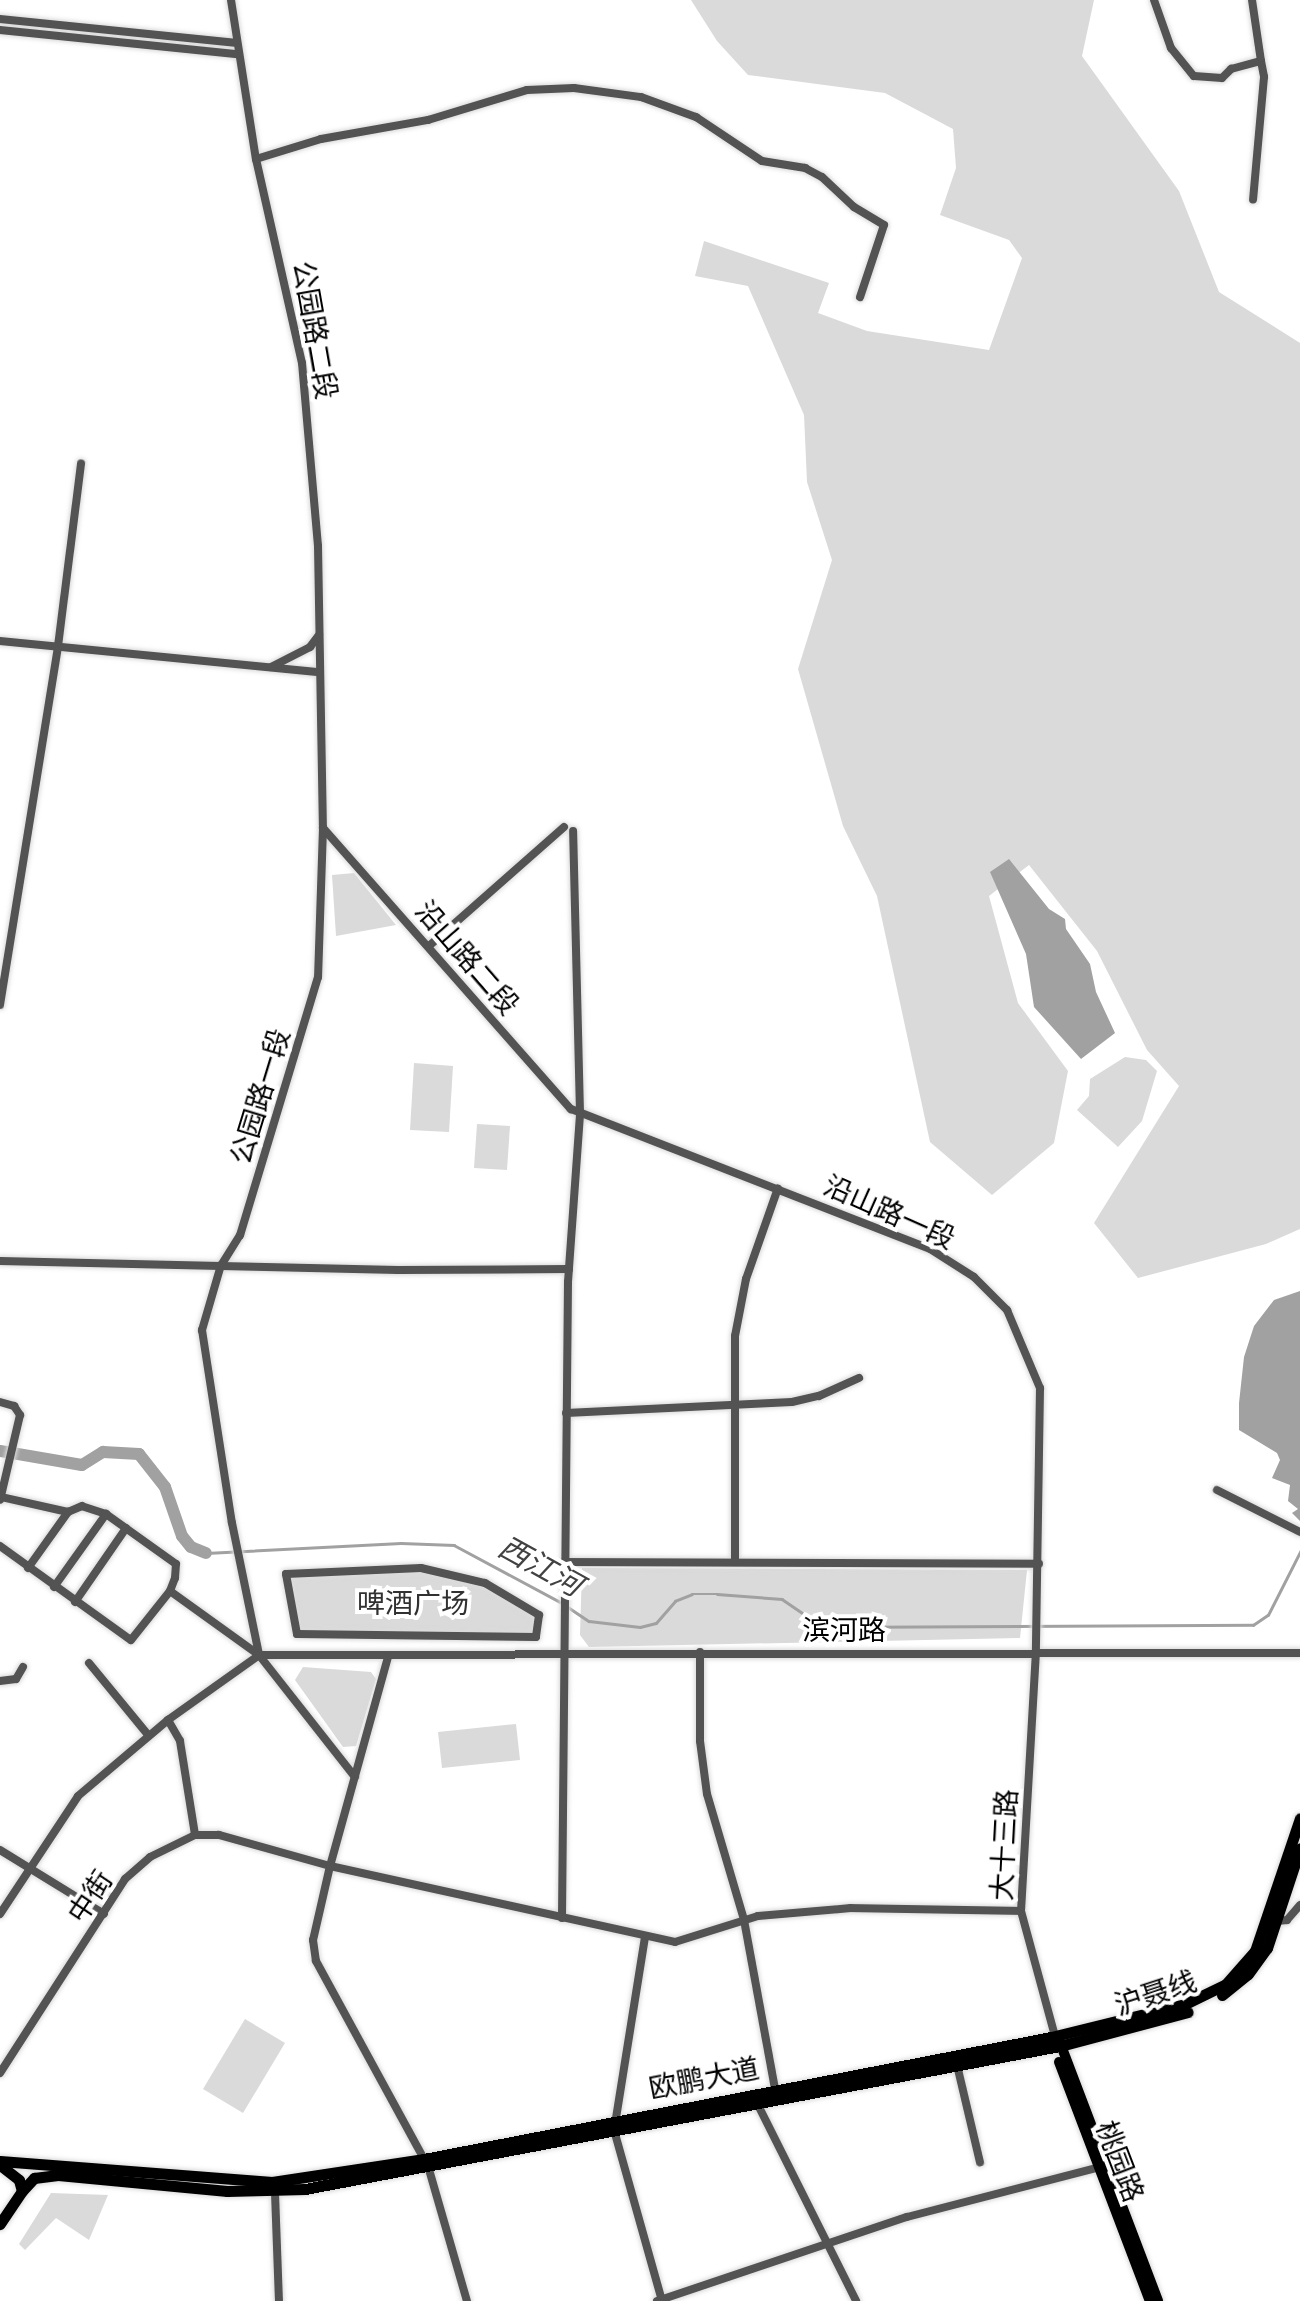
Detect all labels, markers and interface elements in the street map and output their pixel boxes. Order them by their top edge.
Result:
street label: 公园路二段 [287,258,345,402]
street label: 沿山路二段 [409,893,527,1021]
street label: 公园路一段 [222,1024,296,1168]
street label: 沿山路一段 [819,1167,961,1255]
water label: 西江河 [493,1527,589,1603]
park label: 啤酒广场 [357,1585,469,1619]
street label: 滨河路 [802,1612,886,1646]
street label: 大十三路 [983,1788,1023,1902]
street label: 中街 [59,1863,119,1929]
street label: 沪聂线 [1110,1963,1200,2021]
street label: 欧鹏大道 [646,2050,762,2104]
street label: 桃园路 [1090,2116,1152,2206]

